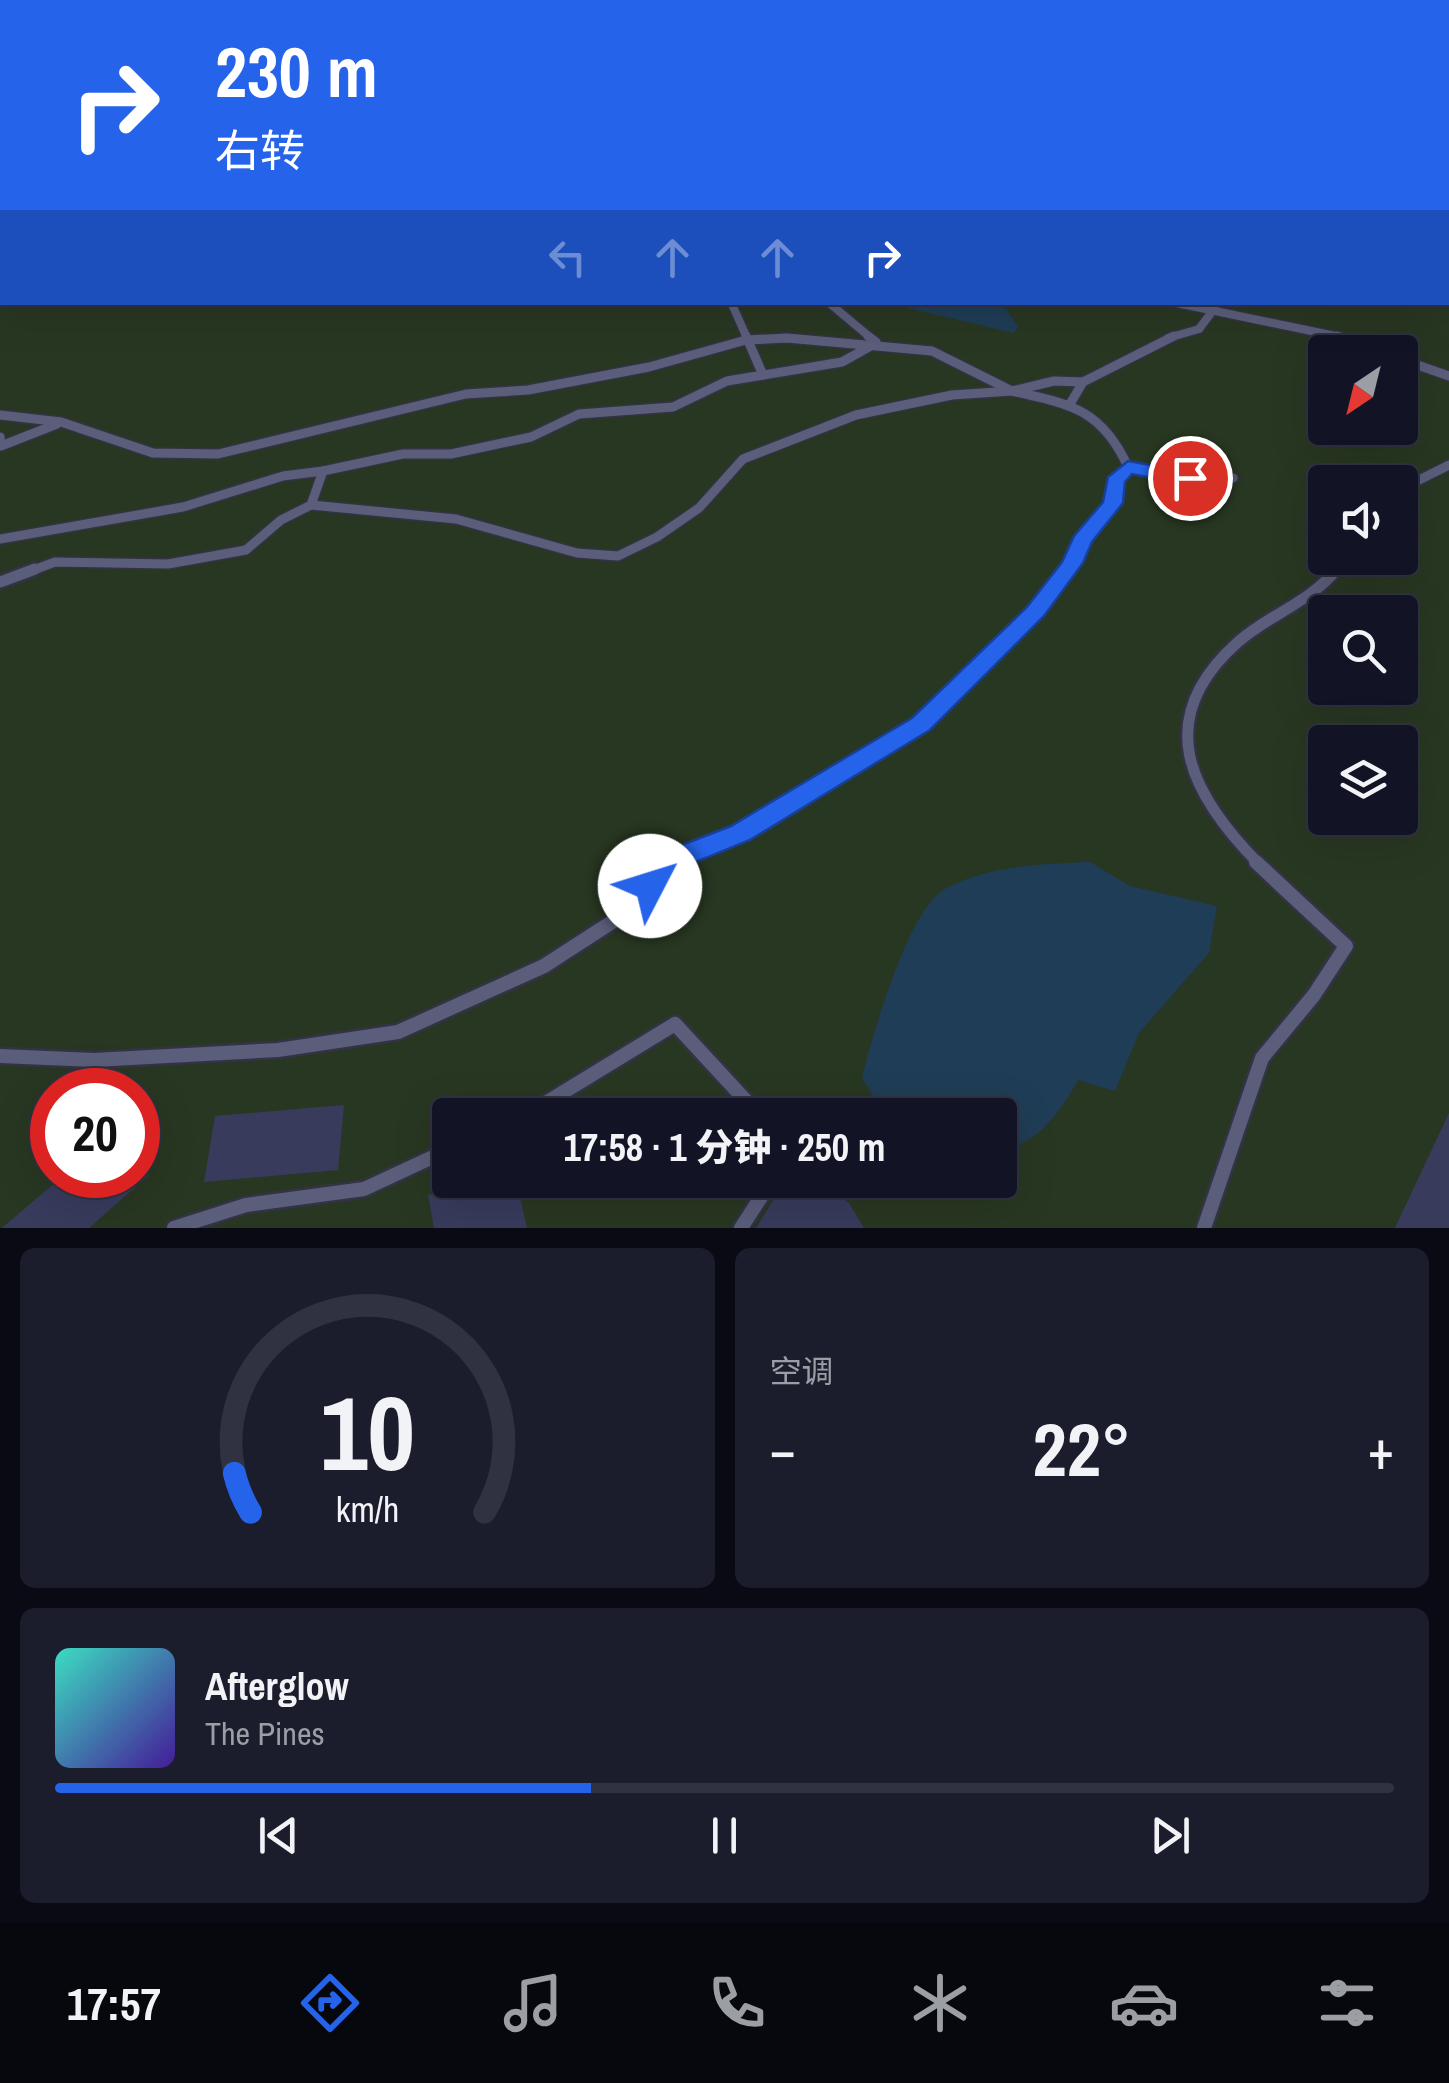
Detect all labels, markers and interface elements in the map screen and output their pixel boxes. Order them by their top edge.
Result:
text: 230 m [215,25,378,119]
icon: right [50,40,180,170]
text: 右转 [215,120,305,181]
icon: left [540,230,595,285]
icon: ahead [645,230,700,285]
icon: ahead [750,230,805,285]
icon: right [855,230,910,285]
north arrow [1308,335,1418,445]
map controls [1308,335,1418,835]
pin [1148,436,1233,521]
icon: arrive [1163,451,1218,506]
button: sound [1308,465,1418,575]
button: search [1308,595,1418,705]
button: layers [1308,725,1418,835]
position arrow [598,834,702,938]
speed limit sign: 20 [30,1068,160,1198]
text: 17:58 · 1 分钟 · 250 m [563,1122,886,1173]
text: 空调 [770,1350,834,1393]
text: 10 [320,1362,415,1502]
text: 22° [1033,1398,1131,1499]
text: − [770,1412,796,1486]
text: + [1368,1412,1394,1486]
text: km/h [335,1485,399,1533]
text: Afterglow [205,1661,349,1712]
text: The Pines [205,1712,325,1755]
icon: previous [251,1808,306,1863]
icon: pause [697,1808,752,1863]
icon: next [1143,1808,1198,1863]
icon: directions [295,1968,365,2038]
icon: music [498,1968,568,2038]
icon: phone [702,1968,772,2038]
icon: climate [905,1968,975,2038]
icon: car [1109,1968,1179,2038]
icon: filters [1312,1968,1382,2038]
text: 17:57 [67,1973,161,2034]

